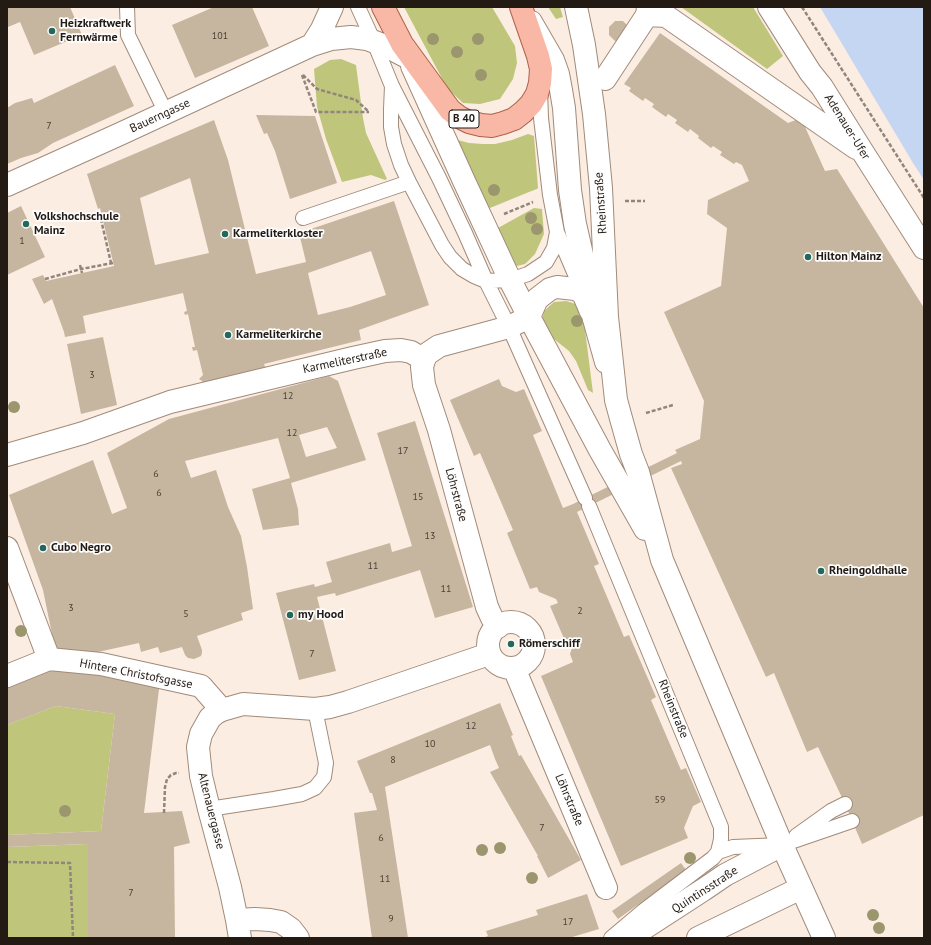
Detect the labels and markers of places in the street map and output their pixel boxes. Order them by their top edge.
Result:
place label: Heizkraftwerk Fernwärme [60,17,131,45]
marker: Heizkraftwerk Fernwärme [47,26,57,36]
place label: Volkshochschule Mainz [34,210,119,238]
marker: Volkshochschule Mainz [21,219,31,229]
place label: Karmeliterkloster [233,227,323,241]
marker: Karmeliterkloster [220,229,230,239]
place label: Hilton Mainz [816,250,882,264]
marker: Hilton Mainz [803,252,813,262]
place label: Karmeliterkirche [236,328,321,342]
marker: Karmeliterkirche [223,330,233,340]
place label: Cubo Negro [51,541,111,555]
marker: Cubo Negro [38,543,48,553]
place label: Rheingoldhalle [829,564,907,578]
marker: Rheingoldhalle [816,566,826,576]
place label: my Hood [298,608,344,622]
marker: my Hood [285,610,295,620]
place label: Römerschiff [519,637,580,651]
marker: Römerschiff [506,639,516,649]

